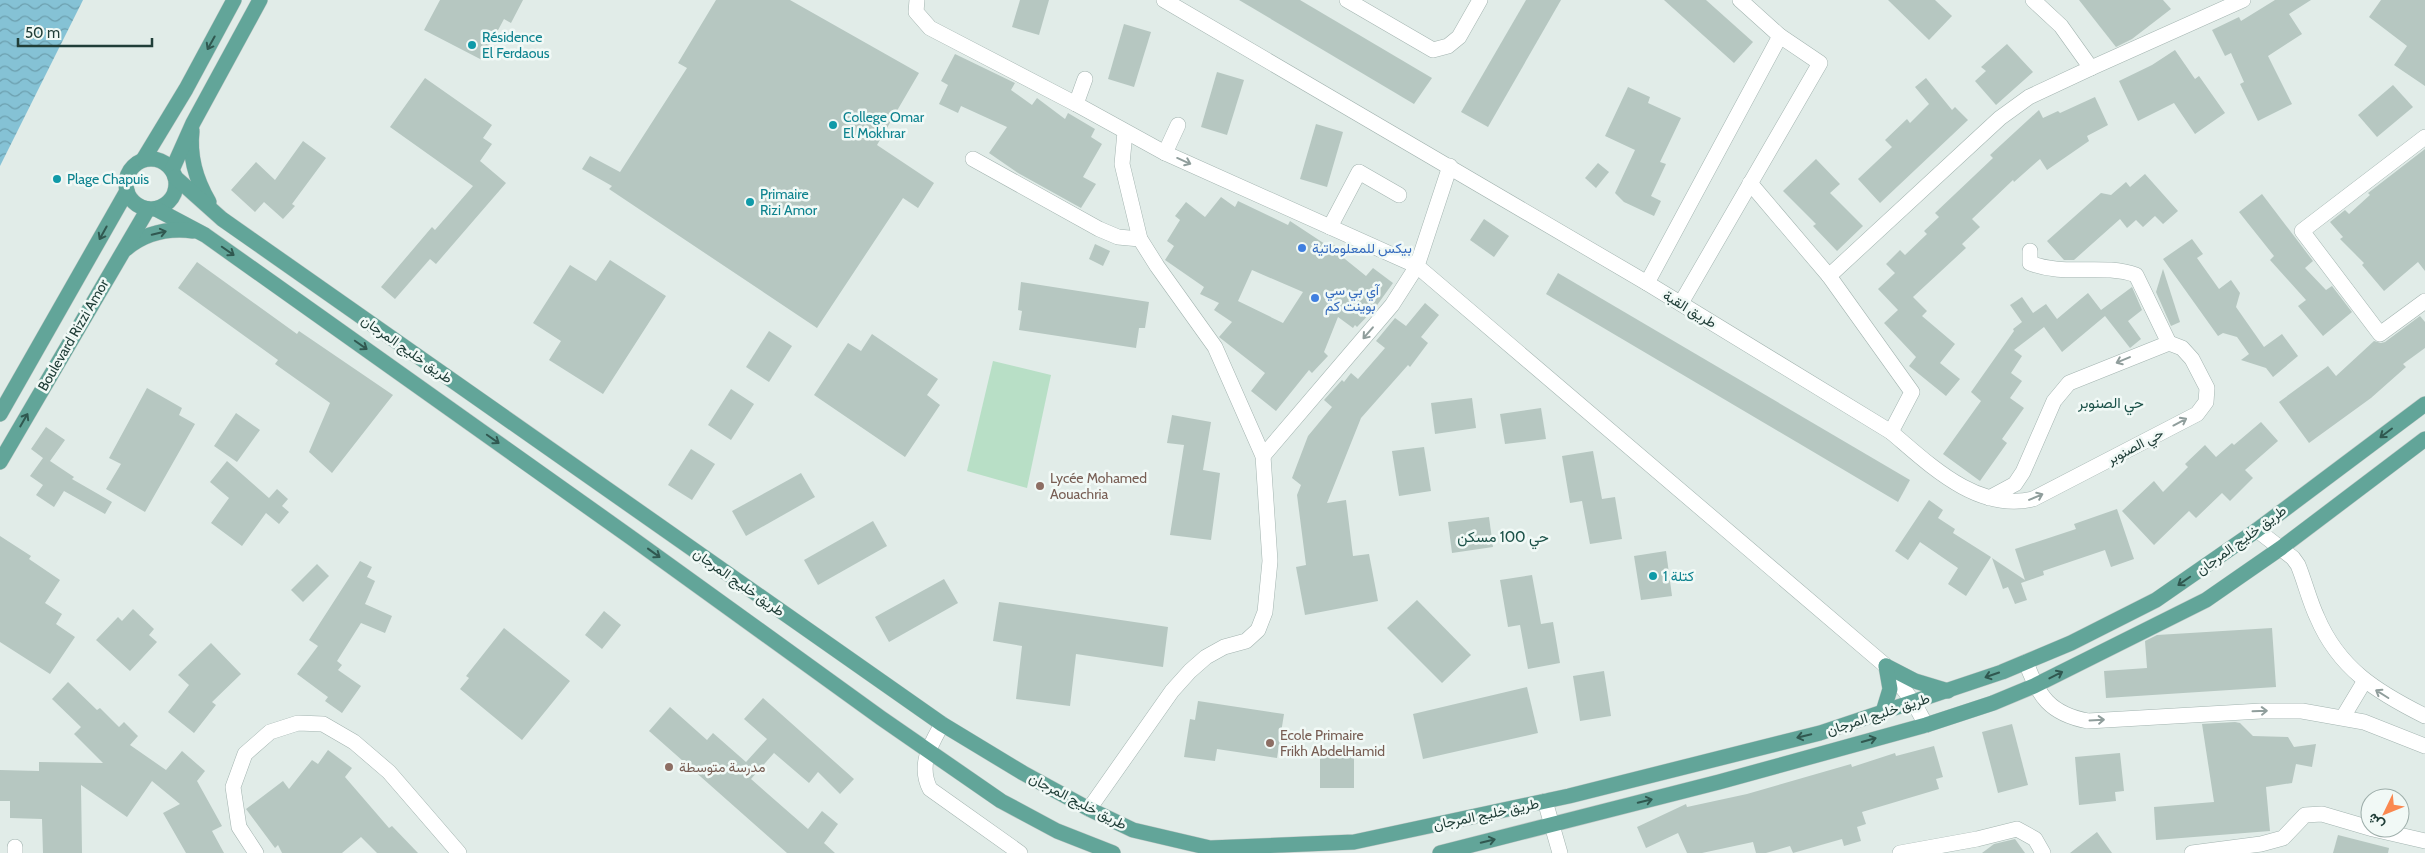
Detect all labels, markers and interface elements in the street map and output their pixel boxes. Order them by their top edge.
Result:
scale bar [18,15,151,47]
text: 50 m [25,24,60,42]
place label: Résidence El Ferdaous [482,28,550,62]
one-way arrow [206,35,216,50]
marker: Résidence El Ferdaous [466,39,478,51]
place label: College Omar El Mokhrar [843,108,925,142]
marker: College Omar El Mokhrar [827,119,839,131]
one-way arrow [1176,157,1191,167]
place label: Plage Chapuis [67,170,149,188]
marker: Plage Chapuis [51,173,63,185]
place label: Primaire Rizi Amor [760,185,818,219]
marker: Primaire Rizi Amor [744,196,756,208]
one-way arrow [98,226,108,240]
one-way arrow [151,228,167,237]
place label: بيكس للمعلوماتية [1312,239,1412,257]
marker: بيكس للمعلوماتية [1296,242,1308,254]
one-way arrow [221,246,235,256]
street label: Boulevard Rizzi Amor [34,275,113,394]
place label: آي بي سي بوينت كم [1325,281,1381,315]
street label: طريق القبة [1660,286,1720,332]
marker: آي بي سي بوينت كم [1309,292,1321,304]
street label: طريق خليج المرجان [357,311,456,389]
one-way arrow [1362,327,1374,340]
one-way arrow [353,340,367,350]
one-way arrow [2116,356,2131,366]
district label: حي الصنوبر [2077,394,2144,416]
one-way arrow [20,413,30,428]
one-way arrow [2173,417,2188,427]
street label: حي الصنوبر [2103,424,2168,471]
one-way arrow [2379,428,2393,438]
one-way arrow [486,434,500,444]
place label: Lycée Mohamed Aouachria [1050,469,1147,503]
marker: Lycée Mohamed Aouachria [1034,480,1046,492]
one-way arrow [2028,491,2043,501]
street label: طريق خليج المرجان [2192,501,2291,580]
district label: حي 100 مسكن [1457,528,1549,550]
street label: طريق خليج المرجان [689,544,788,622]
one-way arrow [647,548,660,559]
place label: كتلة 1 [1663,567,1694,585]
marker: كتلة 1 [1647,570,1659,582]
one-way arrow [2178,575,2191,586]
one-way arrow [2048,670,2063,680]
one-way arrow [1984,671,2000,680]
one-way arrow [2375,688,2389,699]
street label: طريق خليج المرجان [1824,689,1932,741]
one-way arrow [2251,706,2267,716]
one-way arrow [2089,716,2105,725]
place label: Ecole Primaire Frikh AbdelHamid [1280,726,1385,760]
one-way arrow [1796,732,1812,741]
one-way arrow [1861,735,1877,745]
marker: Ecole Primaire Frikh AbdelHamid [1264,737,1276,749]
place label: مدرسة متوسطة [679,758,766,776]
marker: مدرسة متوسطة [663,761,675,773]
street label: طريق خليج المرجان [1025,769,1130,835]
north arrow [2360,788,2410,838]
street label: طريق خليج المرجان [1432,794,1541,836]
one-way arrow [1637,796,1653,805]
text: ش [2363,809,2388,834]
one-way arrow [1479,836,1495,845]

